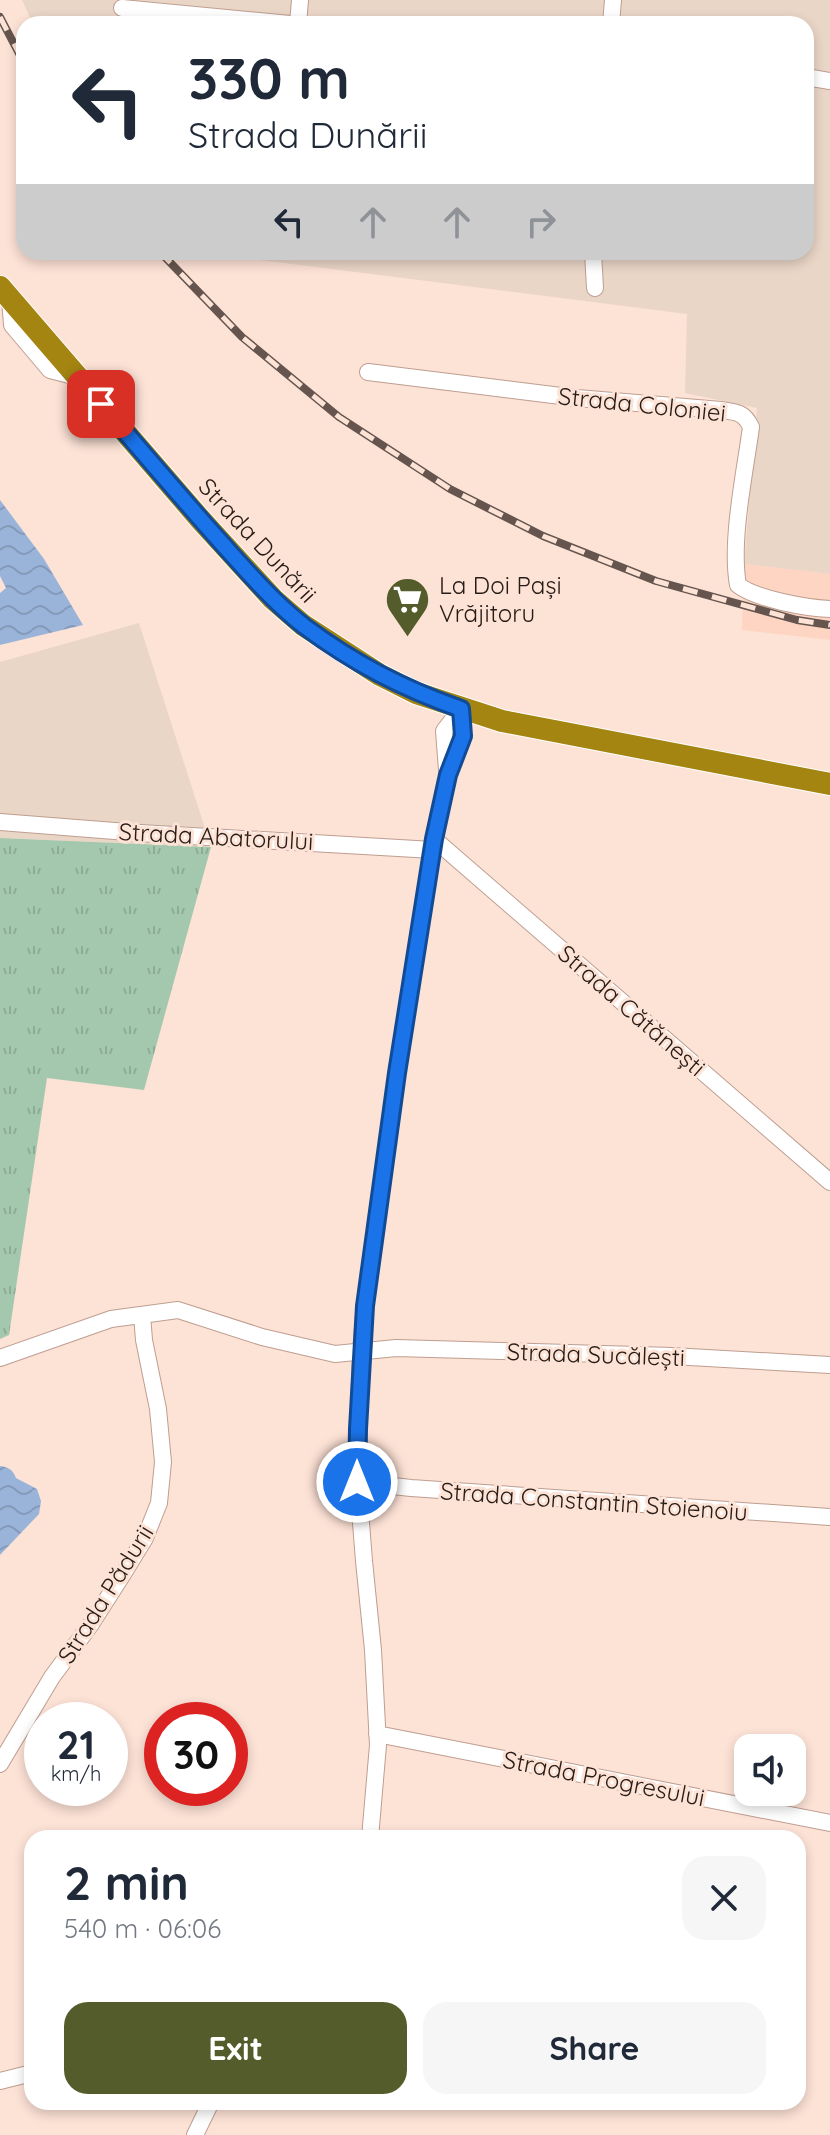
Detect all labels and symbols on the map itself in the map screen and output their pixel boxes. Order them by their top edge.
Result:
pin [67,370,135,438]
street label: Strada Coloniei [557,380,727,428]
street label: Strada Dunării [193,471,323,609]
place label: La Doi Pași Vrăjitoru [439,570,562,628]
supermarket icon: La Doi Pași Vrăjitoru [384,575,432,638]
street label: Strada Abatorului [118,816,314,856]
street label: Strada Cătănești [552,938,712,1082]
street label: Strada Sucălești [506,1336,686,1372]
position arrow [315,1440,399,1524]
street label: Strada Constantin Stoienoiu [439,1475,749,1527]
street label: Strada Pădurii [51,1519,159,1669]
speed limit sign: 30 [144,1702,248,1806]
street label: Strada Progresului [501,1744,707,1812]

